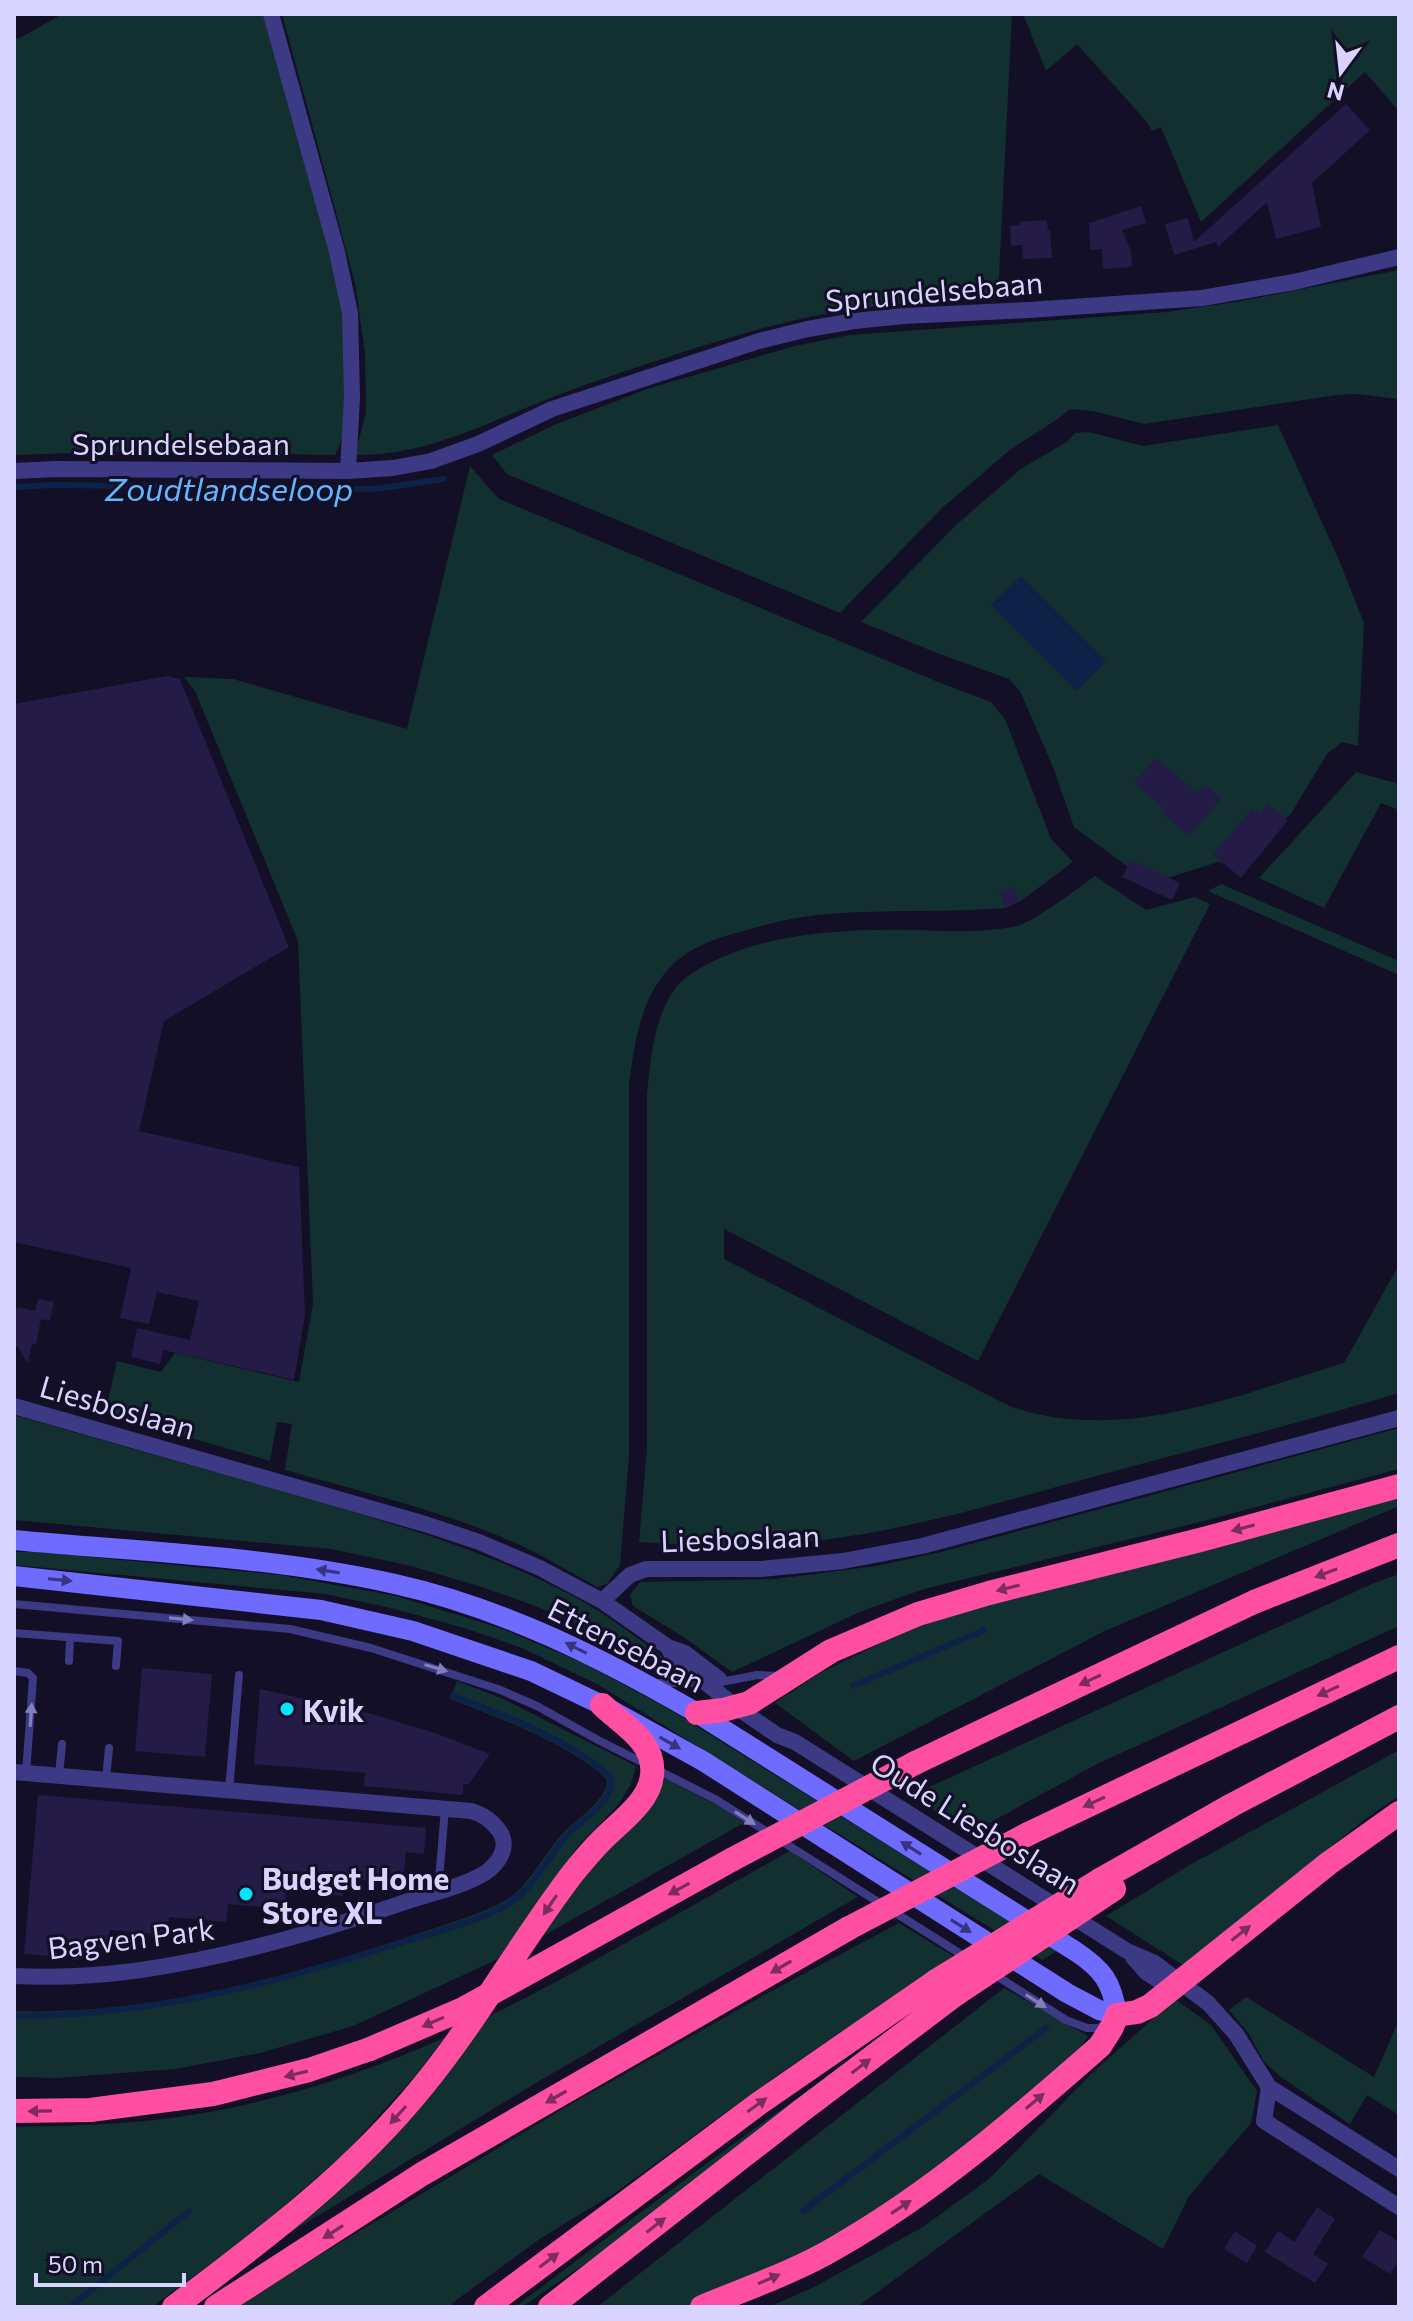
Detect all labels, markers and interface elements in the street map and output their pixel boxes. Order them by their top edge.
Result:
north arrow [1301,32,1381,112]
text: N [1324,77,1347,107]
street label: Sprundelsebaan [824,262,1044,318]
street label: Sprundelsebaan [72,424,290,461]
water label: Zoudtlandseloop [104,468,353,508]
street label: Liesboslaan [36,1366,200,1446]
street label: Liesboslaan [660,1516,820,1558]
one-way arrow [1230,1523,1255,1535]
one-way arrow [315,1565,340,1577]
one-way arrow [1314,1567,1338,1580]
one-way arrow [48,1574,73,1587]
one-way arrow [995,1583,1020,1595]
street label: Ettensebaan [543,1589,711,1699]
one-way arrow [169,1613,194,1626]
one-way arrow [564,1641,587,1655]
one-way arrow [424,1662,448,1674]
one-way arrow [1078,1673,1101,1687]
one-way arrow [1317,1684,1340,1698]
place label: Kvik [303,1691,364,1728]
marker: Kvik [278,1700,296,1718]
one-way arrow [25,1702,38,1727]
one-way arrow [659,1736,681,1750]
street label: Oude Liesboslaan [865,1743,1087,1901]
one-way arrow [1082,1795,1105,1809]
one-way arrow [735,1810,756,1825]
one-way arrow [900,1841,922,1855]
place label: Budget Home Store XL [262,1859,449,1930]
one-way arrow [668,1882,690,1896]
marker: Budget Home Store XL [237,1885,255,1903]
one-way arrow [543,1894,558,1915]
street label: Bagven Park [46,1908,216,1966]
one-way arrow [950,1918,972,1932]
one-way arrow [1231,1925,1251,1942]
one-way arrow [770,1960,792,1974]
one-way arrow [1026,1994,1047,2009]
one-way arrow [421,2015,444,2029]
one-way arrow [851,2058,871,2074]
one-way arrow [283,2068,308,2080]
one-way arrow [545,2090,567,2104]
one-way arrow [1025,2093,1045,2110]
one-way arrow [746,2097,768,2113]
one-way arrow [27,2105,52,2117]
one-way arrow [390,2105,407,2125]
one-way arrow [891,2200,912,2215]
one-way arrow [646,2217,666,2233]
one-way arrow [323,2224,344,2239]
scale bar [36,2237,184,2287]
text: 50 m [48,2249,103,2278]
one-way arrow [538,2253,559,2269]
one-way arrow [757,2272,781,2285]

